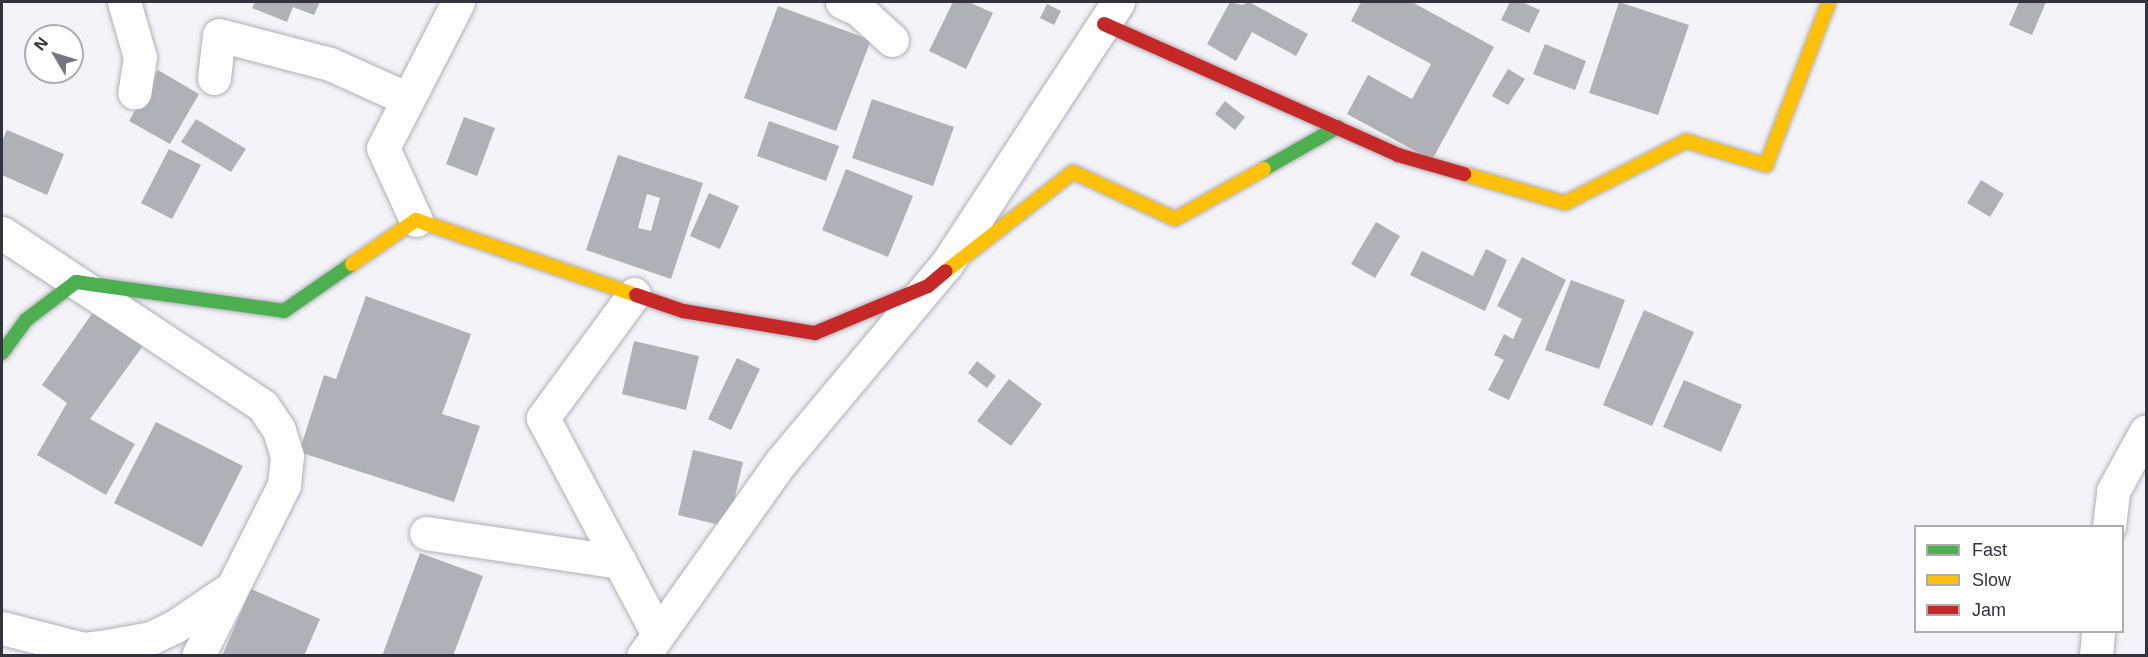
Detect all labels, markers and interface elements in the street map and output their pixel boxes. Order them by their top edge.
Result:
north arrow [24,24,84,84]
text: N [31,34,51,54]
legend [1914,525,2124,633]
text: Fast [1972,540,2007,560]
text: Slow [1972,570,2011,590]
text: Jam [1972,600,2006,620]

